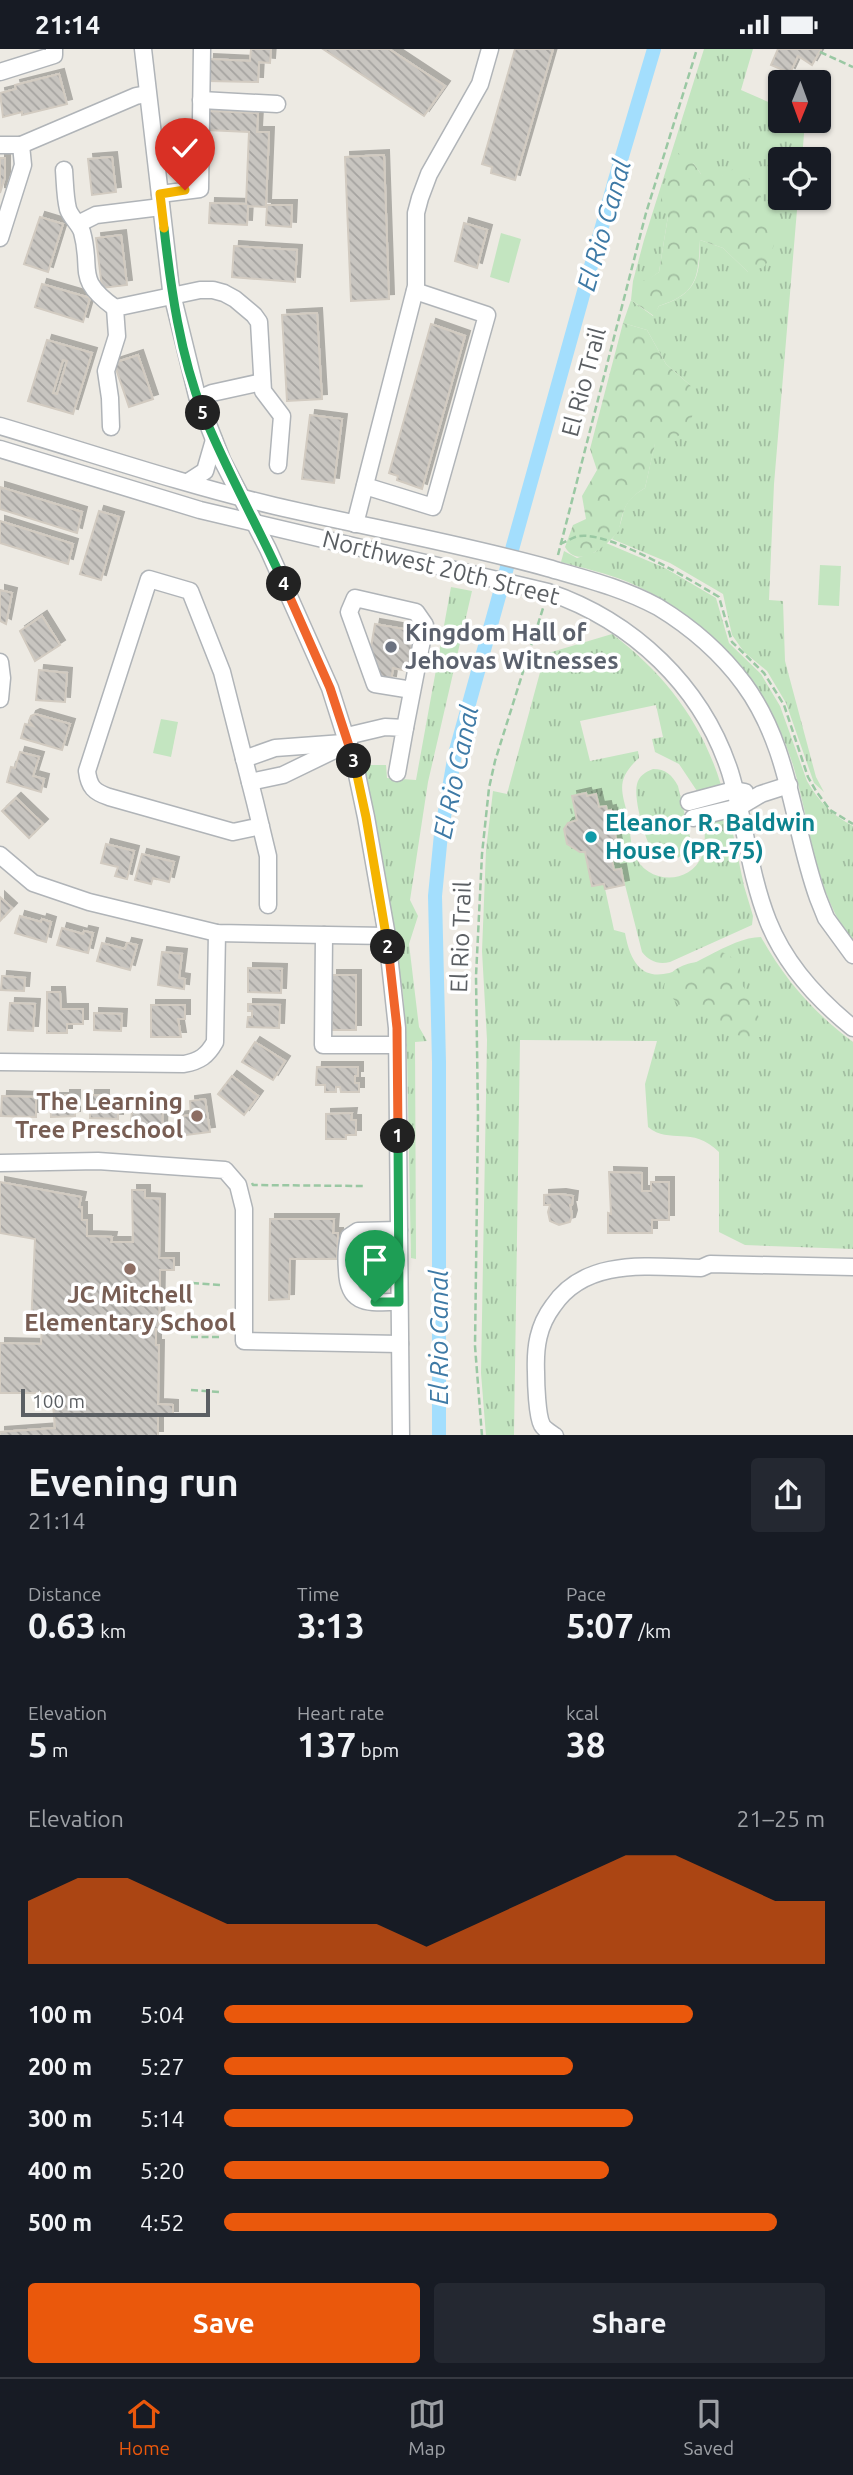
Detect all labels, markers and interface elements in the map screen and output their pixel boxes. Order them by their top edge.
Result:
text: 21:14 [35,10,100,39]
north arrow [768,70,831,133]
map controls [768,70,831,210]
pin [155,118,215,190]
icon: check [166,129,204,167]
button: locate [768,147,831,210]
water label: El Rio Canal [571,156,636,294]
street label: El Rio Trail [556,324,611,439]
pin: 5 [186,395,220,431]
text: 5 [197,401,208,423]
street label: Northwest 20th Street [320,525,563,610]
pin: 4 [266,567,302,601]
text: 4 [278,572,289,594]
place label: Kingdom Hall of Jehovas Witnesses [405,619,618,674]
marker: Kingdom Hall of Jehovas Witnesses [383,639,399,655]
water label: El Rio Canal [427,703,484,841]
pin: 3 [336,743,372,779]
text: 3 [348,749,359,771]
place label: Eleanor R. Baldwin House (PR-75) [605,809,815,864]
marker: Eleanor R. Baldwin House (PR-75) [583,829,599,845]
street label: El Rio Trail [445,881,476,993]
pin: 2 [370,929,406,965]
text: 2 [382,935,393,957]
place label: The Learning Tree Preschool [15,1088,183,1143]
marker: The Learning Tree Preschool [189,1108,205,1124]
pin: 1 [380,1119,416,1153]
text: 1 [392,1124,403,1146]
pin [345,1230,405,1302]
icon: arrive [356,1241,394,1279]
marker: JC Mitchell Elementary School [122,1261,138,1277]
water label: El Rio Canal [424,1269,453,1405]
place label: JC Mitchell Elementary School [24,1281,236,1336]
scale bar [21,1387,210,1418]
text: 100 m [32,1390,85,1412]
button: share [751,1458,825,1532]
text: Evening run [28,1461,239,1503]
text: 21:14 [28,1508,86,1533]
text: Distance [28,1583,102,1605]
text: Time [297,1583,339,1605]
text: Pace [566,1583,606,1605]
text: 0.63 [28,1605,96,1645]
text: 3:13 [297,1605,365,1645]
text: 5:07 [566,1605,634,1645]
text: km [96,1620,126,1642]
text: /km [634,1620,671,1642]
text: Elevation [28,1702,107,1724]
text: Heart rate [297,1702,384,1724]
text: kcal [566,1702,599,1724]
text: 5 [28,1724,48,1764]
text: 137 [297,1724,356,1764]
text: 38 [566,1724,605,1764]
text: m [48,1739,69,1761]
text: bpm [356,1739,399,1761]
text: Elevation [28,1806,124,1831]
text: 21–25 m [737,1806,825,1831]
text: 100 m [28,2002,92,2027]
text: 5:04 [140,2002,185,2027]
text: 200 m [28,2054,92,2079]
text: 5:27 [140,2054,185,2079]
text: 300 m [28,2106,92,2131]
text: 5:14 [140,2106,185,2131]
text: 400 m [28,2158,92,2183]
text: 5:20 [140,2158,185,2183]
text: 500 m [28,2210,92,2235]
text: 4:52 [140,2210,185,2235]
button: Save [28,2283,420,2363]
button: Share [434,2283,825,2363]
tab: Home [119,2395,170,2459]
tab: Map [408,2395,446,2459]
tab: Saved [684,2395,734,2459]

